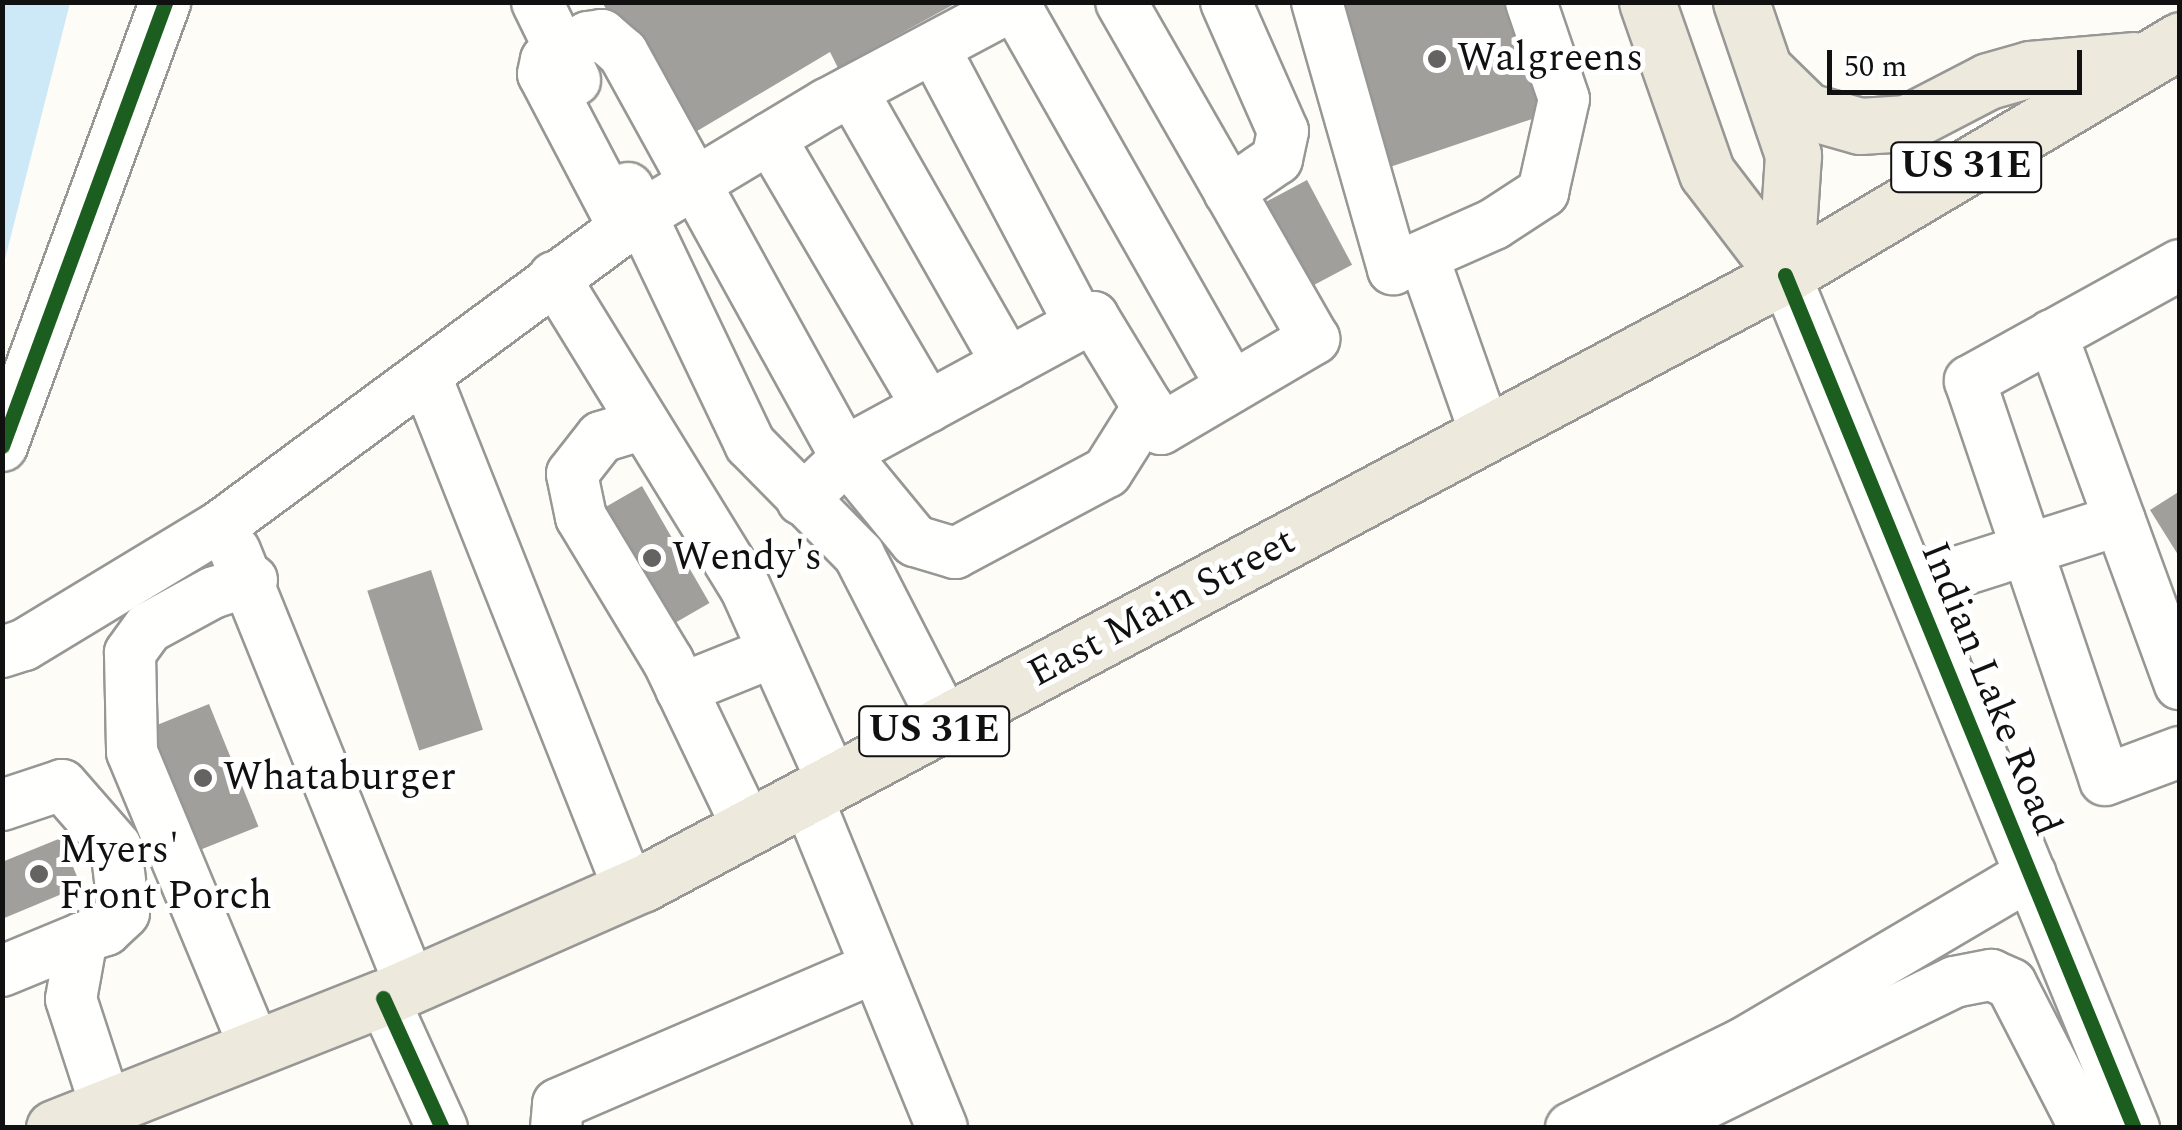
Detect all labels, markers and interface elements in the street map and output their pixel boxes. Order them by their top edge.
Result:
scale bar [1832,30,2087,92]
place label: Walgreens [1457,35,1643,83]
text: 50 m [1844,44,1907,90]
marker: Walgreens [1426,48,1448,70]
road number: US 31E [1888,134,2044,200]
street label: East Main Street [1020,517,1304,699]
place label: Wendy's [672,534,822,582]
street label: Indian Lake Road [1909,535,2071,843]
marker: Wendy's [641,547,663,569]
road number: US 31E [856,698,1012,764]
place label: Whataburger [223,754,456,802]
marker: Whataburger [192,767,214,789]
place label: Myers' Front Porch [59,827,272,921]
marker: Myers' Front Porch [28,863,50,885]

